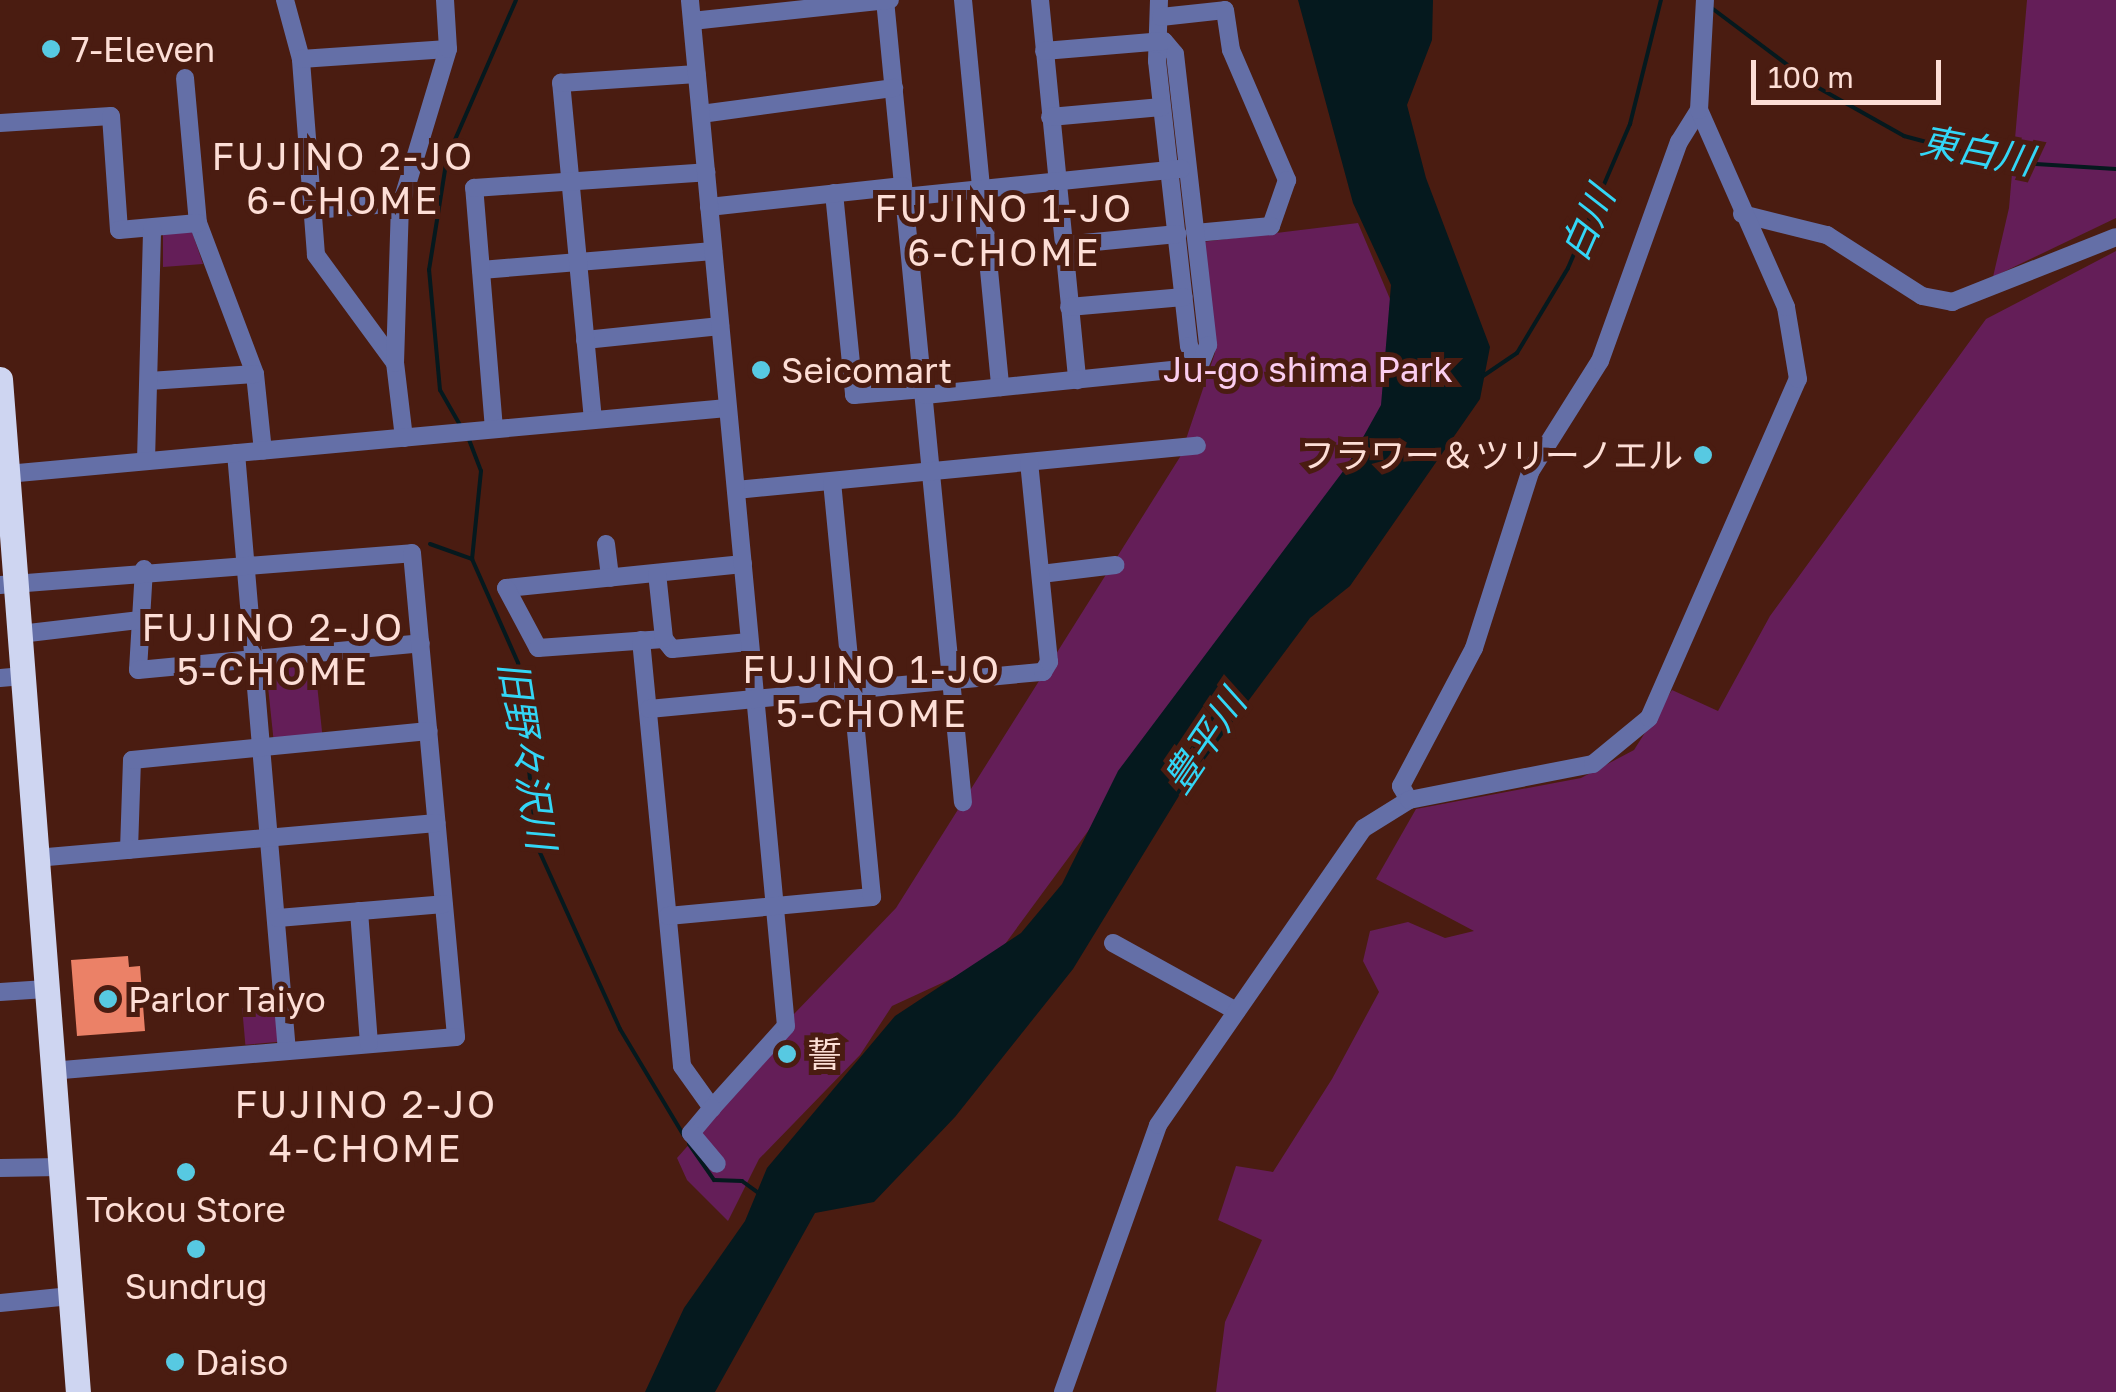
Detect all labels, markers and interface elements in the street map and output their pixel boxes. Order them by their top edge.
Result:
place label: 7-Eleven [71,28,215,70]
marker: 7-Eleven [40,38,62,60]
scale bar [1756,40,1946,102]
text: 100 m [1768,59,1854,95]
water label: 東白川 [1917,117,2037,183]
district label: FUJINO 2-JO 6-CHOME [211,133,475,222]
water label: 白川 [1551,179,1623,267]
district label: FUJINO 1-JO 6-CHOME [874,185,1134,274]
park label: Ju-go shima Park [1163,348,1453,390]
place label: Seicomart [781,349,952,391]
marker: Seicomart [750,359,772,381]
place label: フラワー＆ツリーノエル [1298,434,1683,476]
marker: フラワー＆ツリーノエル [1692,444,1714,466]
district label: FUJINO 2-JO 5-CHOME [141,604,405,694]
district label: FUJINO 1-JO 5-CHOME [742,646,1002,736]
water label: 旧野々沢川 [491,658,565,852]
water label: 豊平川 [1153,681,1255,801]
place label: Parlor Taiyo [128,978,326,1020]
marker: Parlor Taiyo [97,988,119,1010]
place label: 誓 [807,1033,842,1075]
marker: 誓 [776,1043,798,1065]
district label: FUJINO 2-JO 4-CHOME [234,1081,498,1170]
marker: Tokou Store [175,1161,197,1183]
place label: Tokou Store [86,1188,286,1230]
marker: Sundrug [185,1238,207,1260]
place label: Sundrug [125,1265,267,1307]
place label: Daiso [195,1341,288,1383]
marker: Daiso [164,1351,186,1373]

